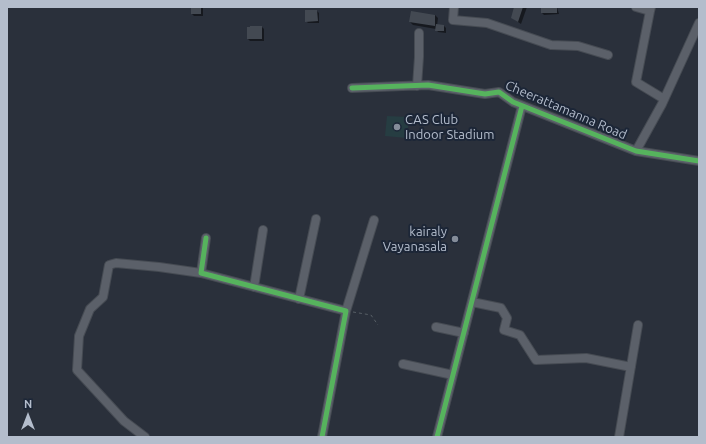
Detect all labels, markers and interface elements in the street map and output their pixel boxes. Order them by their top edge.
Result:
street label: Cheerattamanna Road [503,77,629,143]
place label: CAS Club Indoor Stadium [405,112,494,143]
marker: CAS Club Indoor Stadium [392,122,402,132]
place label: kairaly Vayanasala [383,224,447,255]
marker: kairaly Vayanasala [450,234,460,244]
north arrow [8,396,48,436]
text: N [24,398,32,410]

